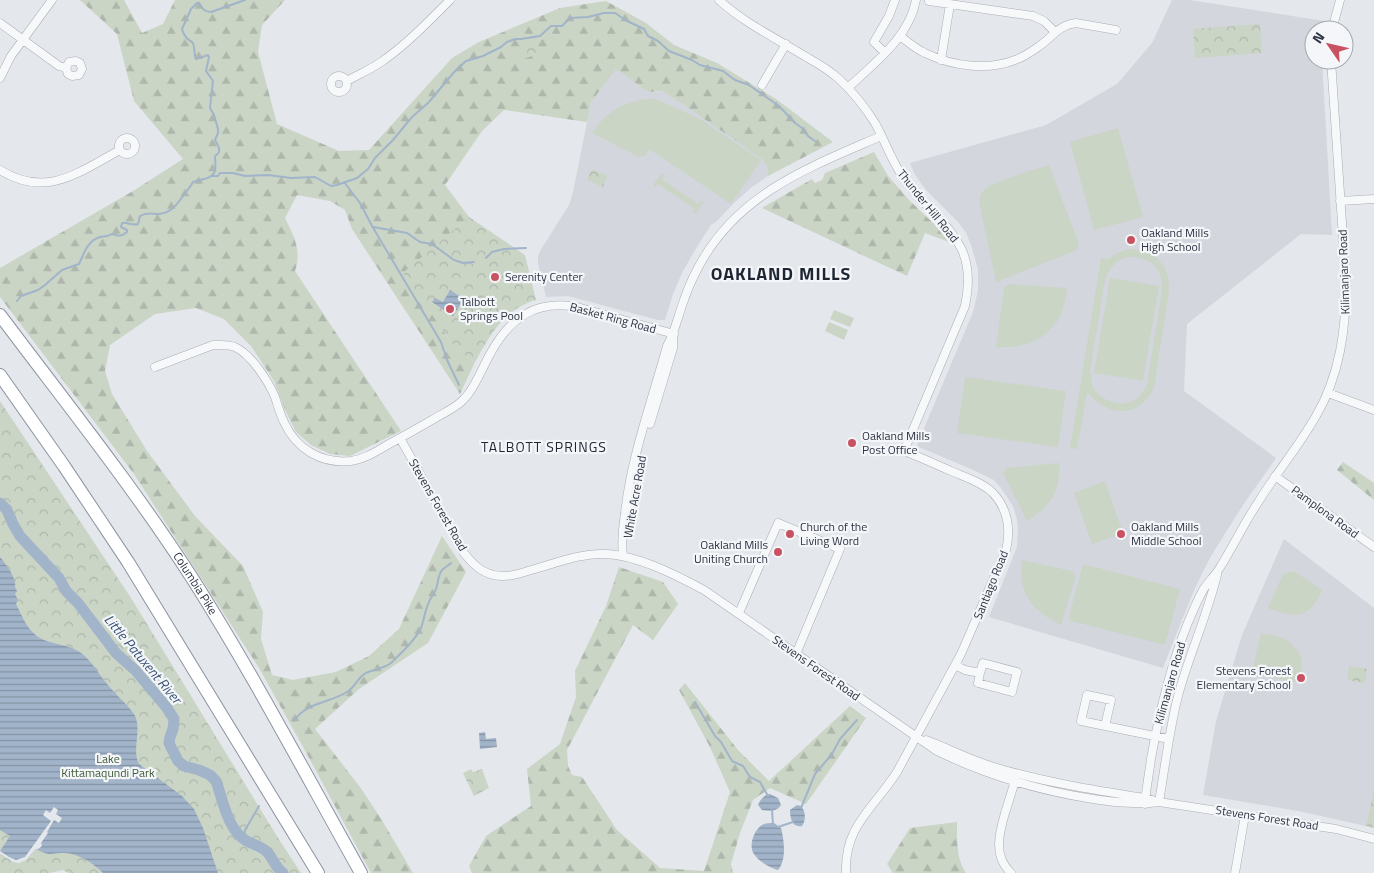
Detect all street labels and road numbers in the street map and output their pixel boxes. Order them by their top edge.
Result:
street label: Thunder Hill Road [893,165,964,247]
street label: Kilimanjaro Road [1333,229,1354,315]
street label: Basket Ring Road [568,297,658,338]
street label: White Acre Road [618,454,651,540]
street label: Stevens Forest Road [404,455,473,554]
street label: Pamplona Road [1288,481,1363,543]
street label: Santiago Road [968,547,1013,622]
street label: Columbia Pike [169,548,223,618]
street label: Stevens Forest Road [768,630,864,705]
street label: Kilimanjaro Road [1149,639,1190,726]
street label: Stevens Forest Road [1214,800,1320,835]

